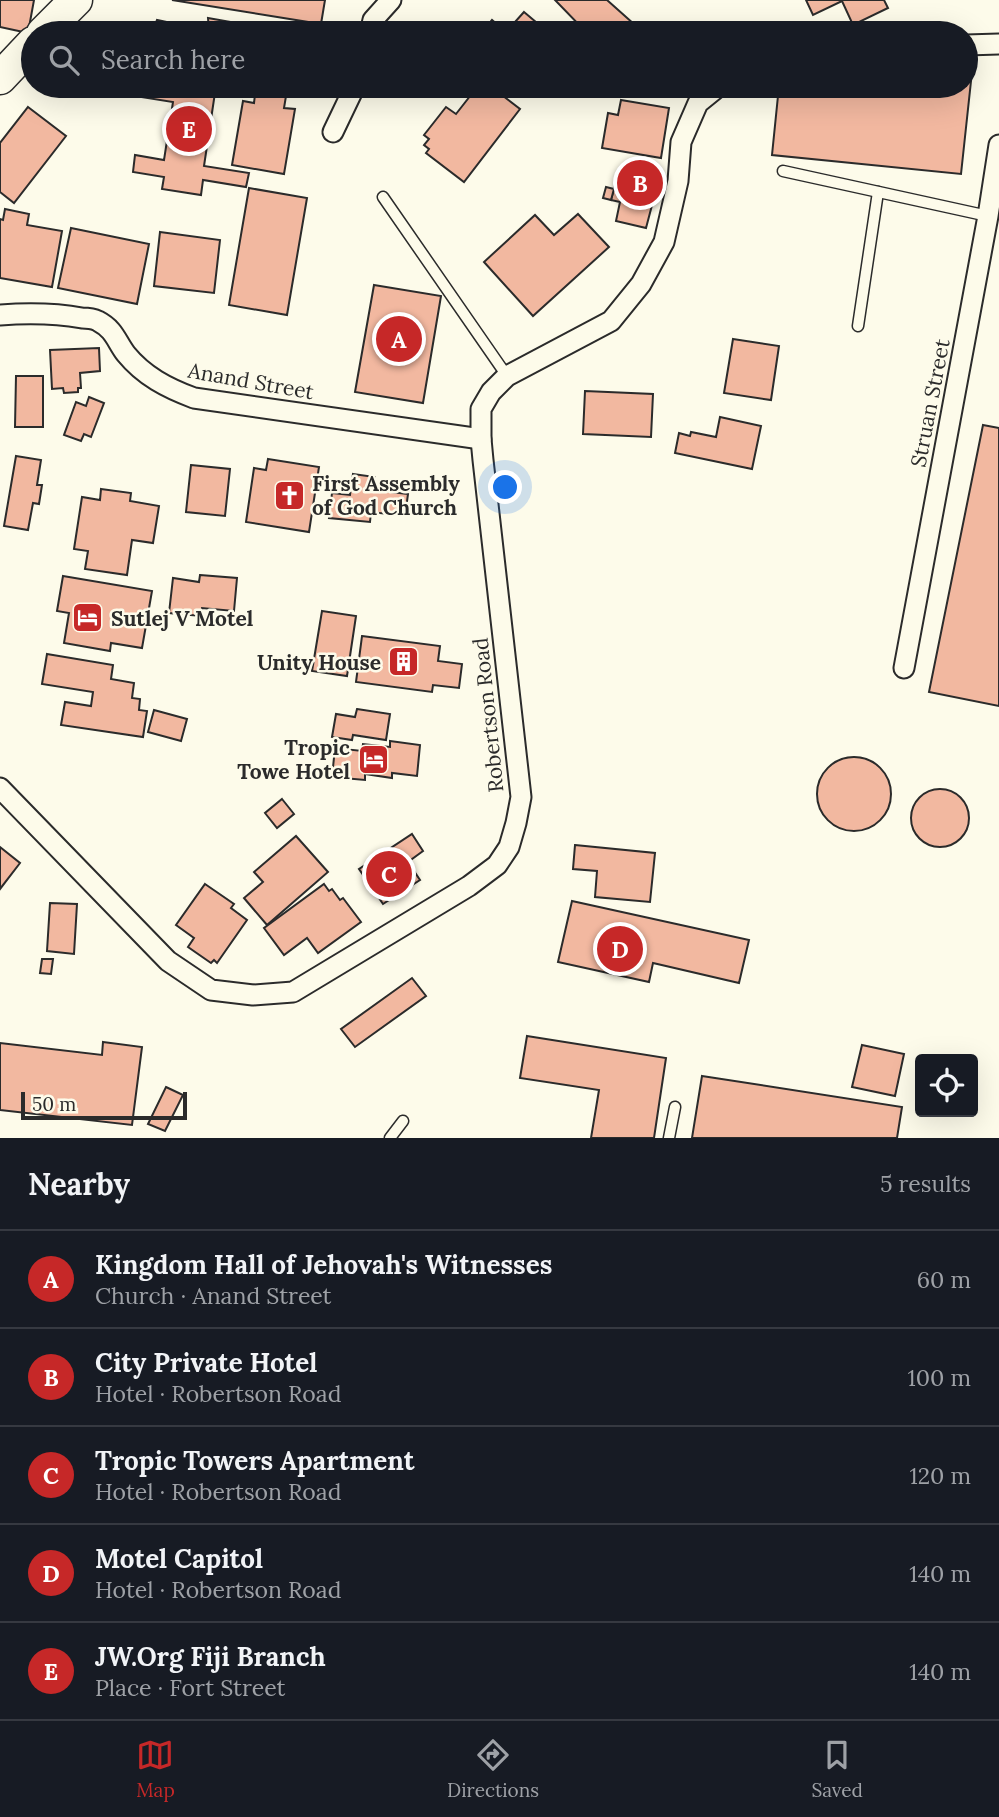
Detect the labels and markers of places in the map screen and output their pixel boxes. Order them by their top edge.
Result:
pin: E [166,103,212,155]
pin: B [617,157,663,209]
pin: A [376,313,422,365]
place label: First Assembly of God Church [312,470,460,521]
church icon: First Assembly of God Church [272,478,306,512]
hotel icon: Sutlej V Motel [71,601,105,635]
place label: Sutlej V Motel [111,605,254,632]
building icon: Unity House [387,645,421,679]
place label: Unity House [257,649,381,676]
place label: Tropic Towe Hotel [237,734,350,785]
hotel icon: Tropic Towe Hotel [356,742,390,776]
pin: C [366,848,412,900]
pin: D [597,923,643,975]

